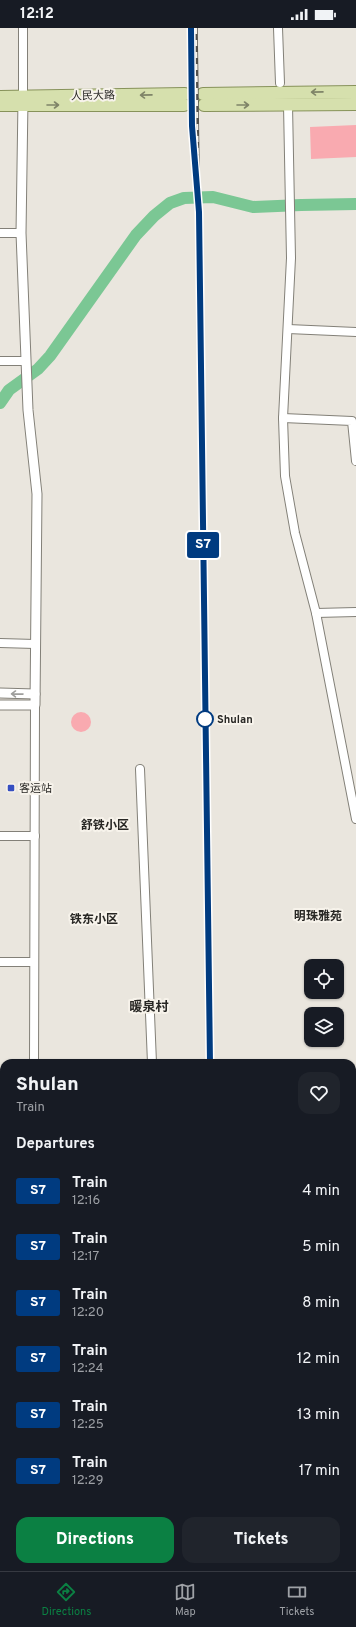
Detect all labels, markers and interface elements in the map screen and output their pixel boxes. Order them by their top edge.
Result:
text: 12:12 [20,5,54,24]
one-way arrow [311,88,324,96]
street label: 人民大路 [71,89,115,103]
one-way arrow [140,91,153,99]
one-way arrow [46,101,59,109]
one-way arrow [236,101,249,109]
line badge: S7 [185,532,221,558]
text: S7 [195,536,211,553]
one-way arrow [11,690,24,698]
marker: Shulan [196,710,214,728]
place label: Shulan [217,713,253,727]
place label: 客运站 [19,782,52,796]
marker: 客运站 [6,783,16,793]
district label: 舒铁小区 [81,818,129,834]
district label: 明珠雅苑 [294,909,342,925]
district label: 铁东小区 [70,912,118,928]
map controls [304,959,344,1047]
button: locate [304,959,344,999]
district label: 暖泉村 [129,999,169,1016]
button: layers [304,1007,344,1047]
button: heart [298,1072,340,1114]
text: Shulan [16,1073,79,1097]
text: Train [16,1100,45,1116]
text: Departures [16,1135,95,1154]
text: Train [72,1174,108,1193]
text: S7 [30,1182,46,1199]
text: 4 min [302,1182,340,1201]
text: 12:16 [72,1193,100,1209]
text: Train [72,1230,108,1249]
text: S7 [30,1238,46,1255]
text: 5 min [302,1238,340,1257]
text: 12:17 [72,1249,99,1265]
text: Train [72,1286,108,1305]
text: S7 [30,1294,46,1311]
text: 8 min [302,1294,340,1313]
text: 12:20 [72,1305,104,1321]
text: Train [72,1342,108,1361]
text: S7 [30,1350,46,1367]
text: 12 min [297,1350,340,1369]
text: 12:24 [72,1361,104,1377]
text: Train [72,1398,108,1417]
text: S7 [30,1406,46,1423]
text: 13 min [297,1406,340,1425]
text: 12:25 [72,1417,104,1433]
text: Train [72,1454,108,1473]
text: S7 [30,1462,46,1479]
text: 17 min [299,1462,340,1481]
text: 12:29 [72,1473,103,1489]
button: Directions [16,1517,174,1563]
button: Tickets [182,1517,340,1563]
tab: Directions [41,1581,91,1619]
tab: Map [174,1581,196,1619]
tab: Tickets [279,1581,315,1619]

